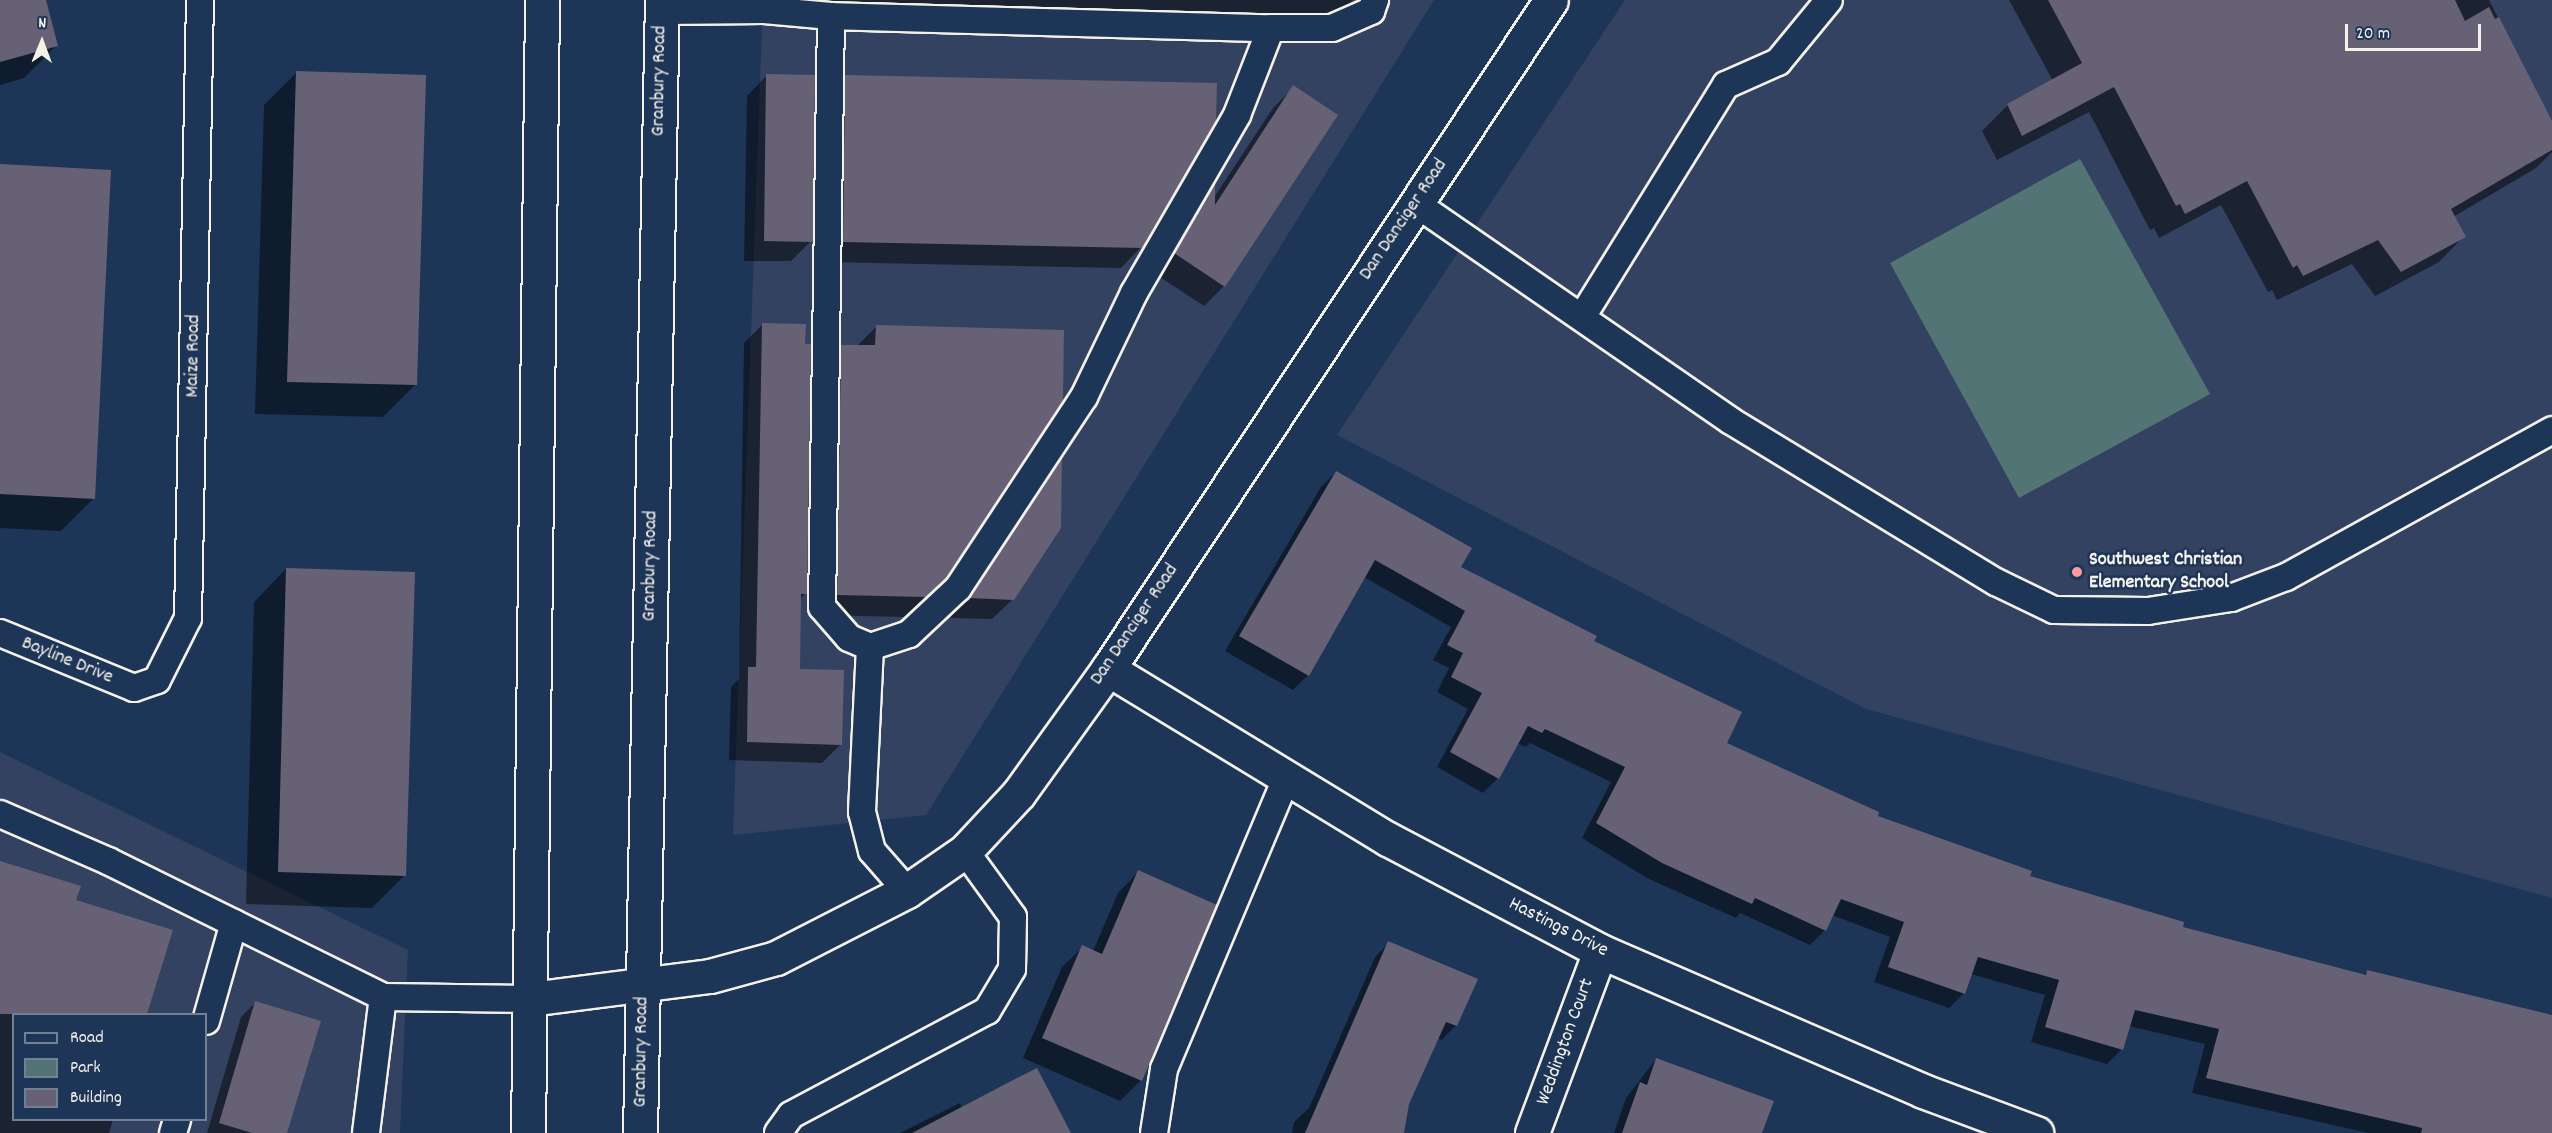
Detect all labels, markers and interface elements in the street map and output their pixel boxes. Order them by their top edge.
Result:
north arrow [12,12,72,72]
text: N [38,12,46,35]
scale bar [2348,12,2484,50]
text: 20 m [2356,22,2390,47]
street label: Granbury Road [647,25,673,137]
street label: Dan Danciger Road [1355,155,1453,285]
street label: Maize Road [181,314,207,398]
street label: Granbury Road [638,510,664,622]
place label: Southwest Christian Elementary School [2089,548,2242,595]
street label: Dan Danciger Road [1086,560,1184,690]
marker: Southwest Christian Elementary School [2070,565,2084,579]
street label: Bayline Drive [18,632,116,690]
street label: Hastings Drive [1504,893,1612,963]
street label: Weddington Court [1532,975,1600,1109]
street label: Granbury Road [629,996,655,1108]
legend [12,1013,207,1121]
text: Road [70,1026,104,1051]
text: Park [70,1056,101,1081]
text: Building [70,1086,122,1111]

